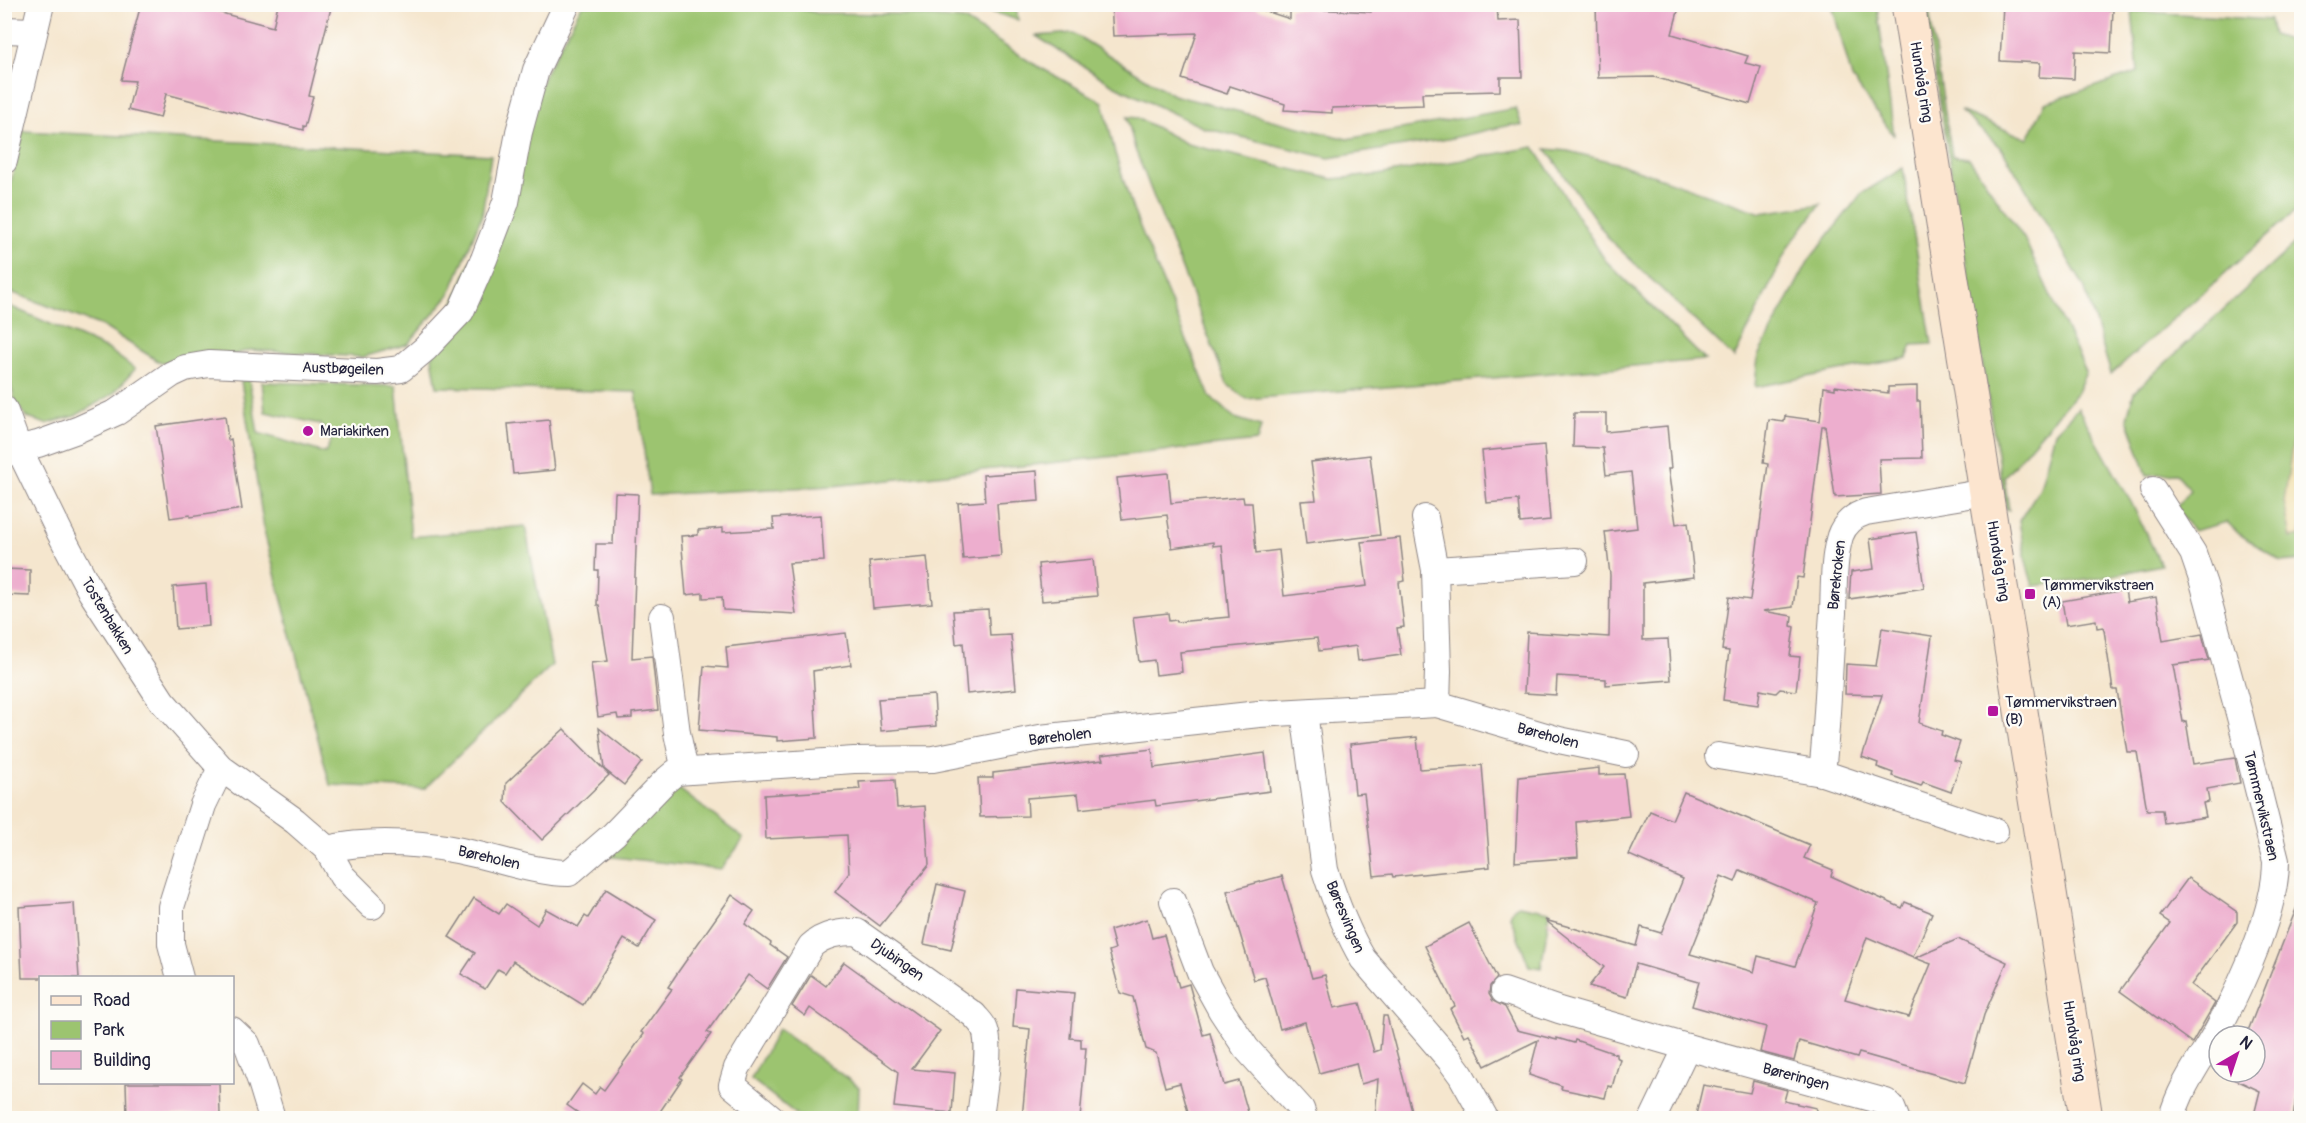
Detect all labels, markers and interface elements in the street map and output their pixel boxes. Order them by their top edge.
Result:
street label: Hundvåg ring [1905,40,1937,124]
street label: Austbøgeilen [302,358,384,380]
place label: Mariakirken [320,422,389,441]
marker: Mariakirken [301,424,315,438]
street label: Hundvåg ring [1982,519,2014,603]
street label: Børekroken [1824,539,1850,611]
street label: Tostenbakken [77,574,137,658]
place label: Tømmervikstraen (A) [2042,576,2154,612]
marker: Tømmervikstraen (A) [2023,587,2037,601]
place label: Tømmervikstraen (B) [2005,693,2117,729]
marker: Tømmervikstraen (B) [1986,704,2000,718]
street label: Børeholen [1515,719,1581,753]
street label: Børeholen [1027,724,1093,750]
street label: Tømmervikstraen [2239,749,2283,863]
street label: Børeholen [456,842,522,874]
street label: Børesvingen [1321,878,1369,956]
street label: Djubingen [866,935,928,985]
legend [39,976,234,1084]
text: Road [93,989,130,1012]
street label: Hundvåg ring [2058,999,2090,1083]
text: Park [93,1019,125,1042]
north arrow [2207,1024,2267,1084]
text: N [2235,1032,2256,1054]
text: Building [93,1049,151,1072]
street label: Børeringen [1760,1059,1832,1095]

